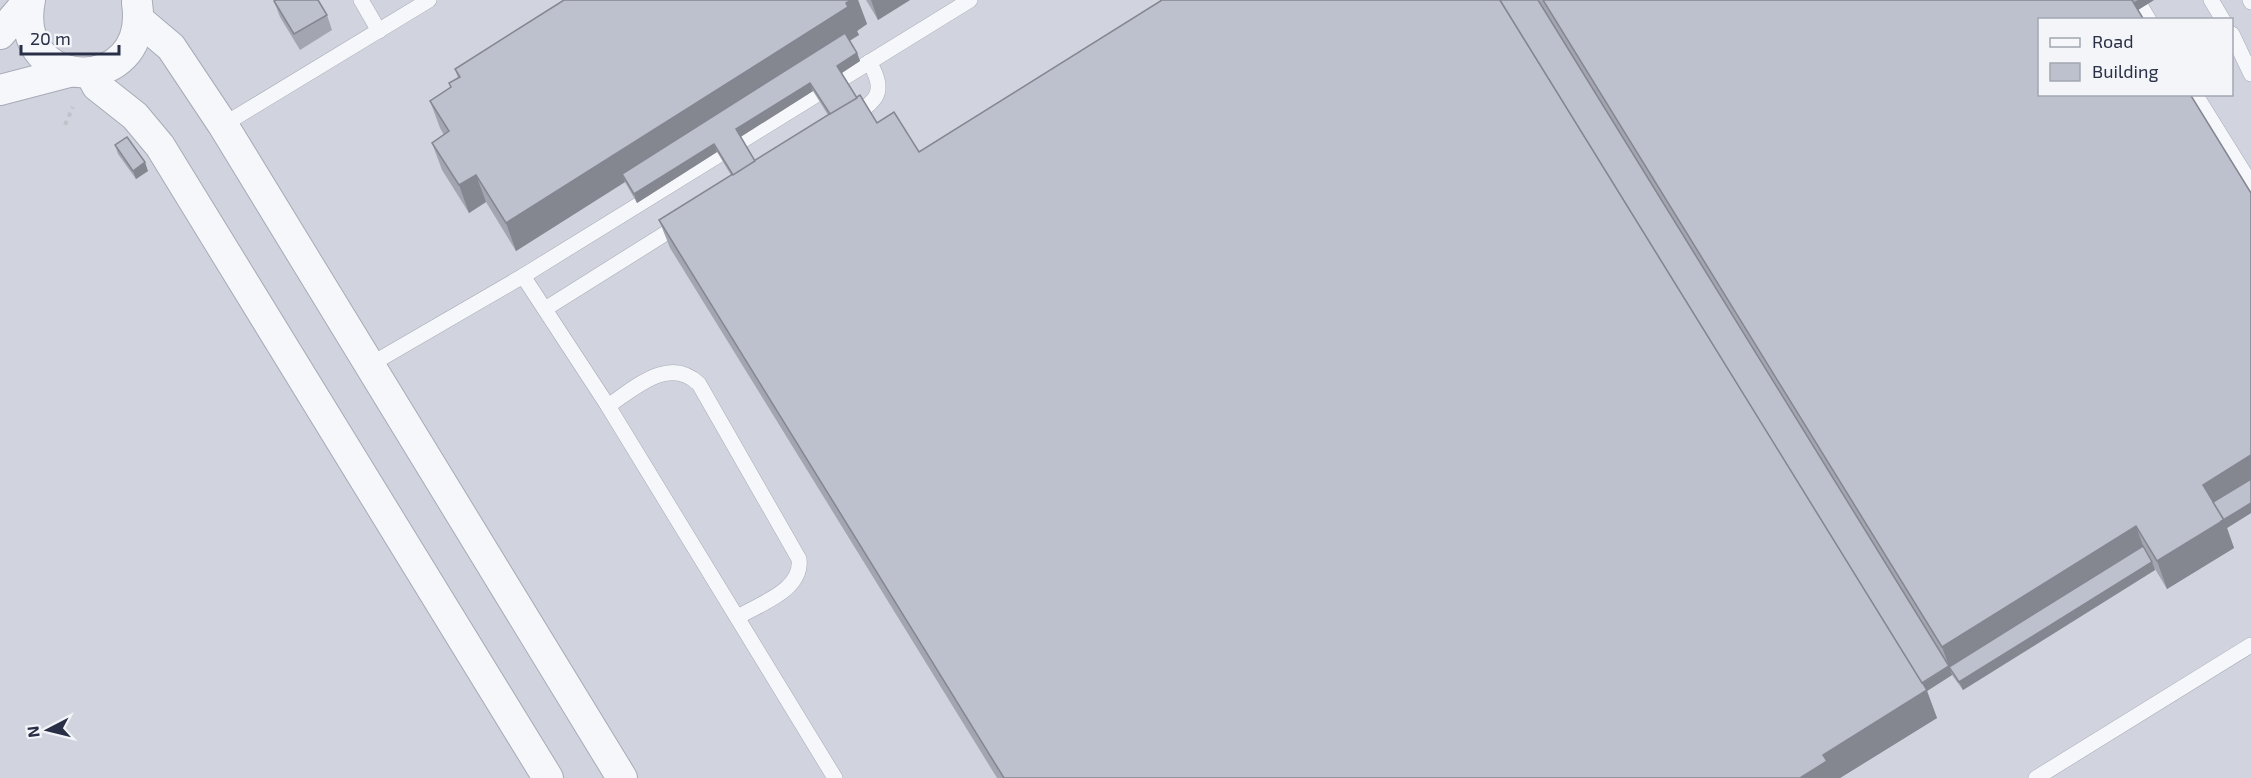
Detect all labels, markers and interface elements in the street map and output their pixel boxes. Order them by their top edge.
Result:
scale bar [21,18,118,56]
legend [2038,18,2233,96]
text: 20 m [30,27,71,49]
text: Road [2092,30,2133,52]
text: Building [2092,60,2159,82]
north arrow [18,700,78,760]
text: N [22,725,43,739]

